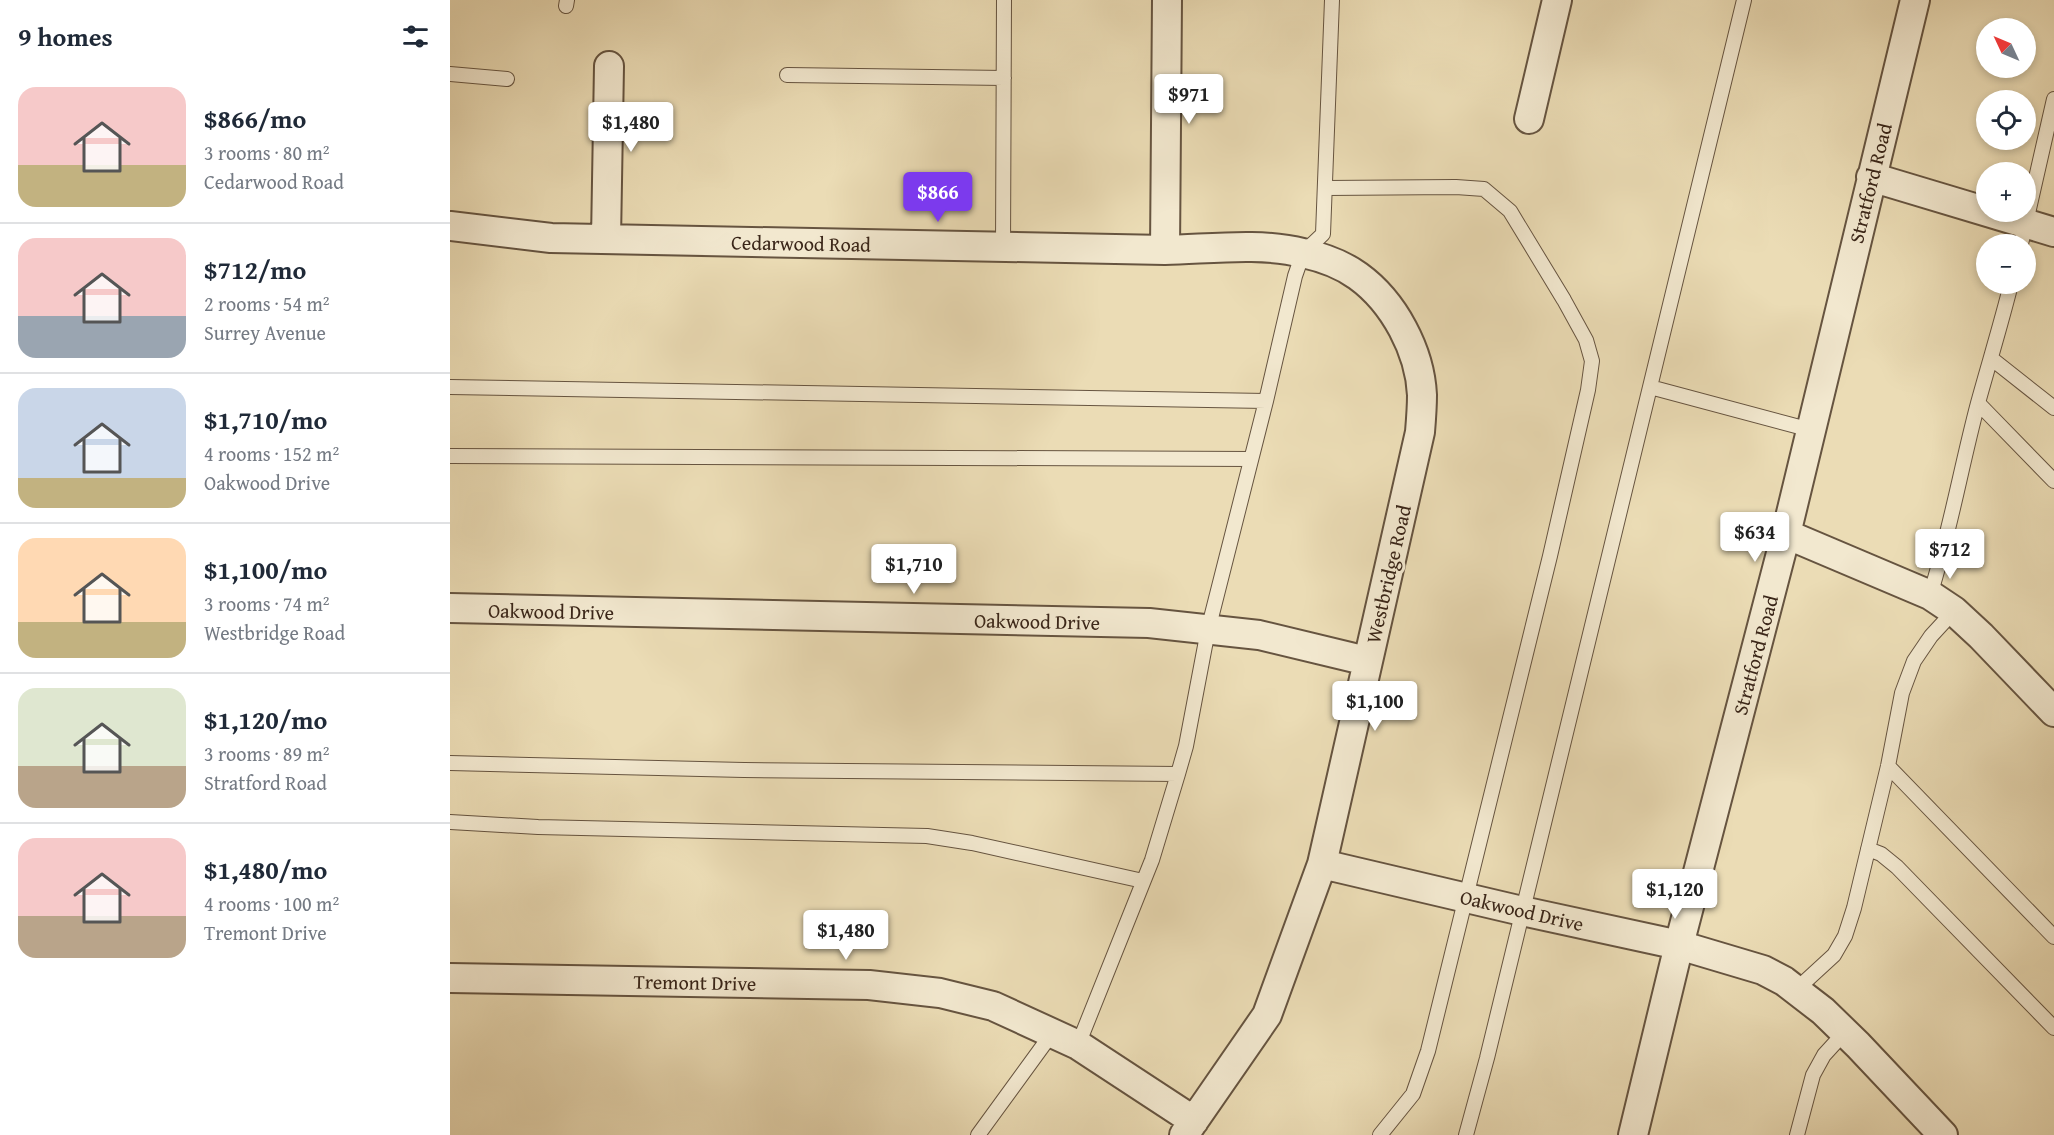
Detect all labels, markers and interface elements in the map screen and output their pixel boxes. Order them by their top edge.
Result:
text: 9 homes [18,17,113,56]
north arrow [1976,18,2036,78]
map controls [1976,18,2036,294]
icon: filters [399,20,432,53]
pin: $971 [1153,74,1225,125]
text: $971 [1168,79,1210,108]
button: locate [1976,90,2036,150]
text: $866/mo [204,99,306,138]
pin: $1,480 [582,102,680,153]
text: $1,480 [602,107,660,136]
icon: home [66,111,138,183]
street label: Stratford Road [1841,120,1899,246]
text: 3 rooms · 80 m² [204,138,330,167]
button: + [1976,162,2036,222]
text: Cedarwood Road [204,167,344,196]
pin: $866 [902,172,974,223]
text: $866 [917,177,959,206]
street label: Cedarwood Road [731,227,871,259]
button: − [1976,234,2036,294]
text: $712/mo [204,250,306,289]
icon: home [66,262,138,334]
text: 2 rooms · 54 m² [204,289,330,318]
text: Surrey Avenue [204,318,326,347]
text: $1,710/mo [204,400,327,439]
icon: home [66,412,138,484]
text: 4 rooms · 152 m² [204,439,339,468]
text: Oakwood Drive [204,468,330,497]
street label: Westbridge Road [1358,502,1418,646]
pin: $634 [1719,512,1791,563]
text: $634 [1734,517,1776,546]
pin: $712 [1914,529,1986,580]
text: $712 [1929,534,1971,563]
pin: $1,710 [865,544,963,595]
text: $1,710 [885,549,943,578]
text: $1,100/mo [204,550,327,589]
icon: home [66,562,138,634]
text: 3 rooms · 74 m² [204,589,330,618]
street label: Stratford Road [1725,592,1785,718]
street label: Oakwood Drive [488,595,614,627]
street label: Oakwood Drive [974,605,1100,637]
text: Westbridge Road [204,618,345,647]
pin: $1,100 [1326,681,1424,732]
text: $1,100 [1346,686,1404,715]
text: $1,120/mo [204,700,327,739]
icon: home [66,712,138,784]
text: 3 rooms · 89 m² [204,739,330,768]
text: Stratford Road [204,768,327,797]
text: $1,480/mo [204,850,327,889]
icon: home [66,862,138,934]
pin: $1,120 [1626,869,1724,920]
text: $1,120 [1646,874,1704,903]
street label: Oakwood Drive [1457,882,1587,938]
text: 4 rooms · 100 m² [204,889,339,918]
pin: $1,480 [797,910,895,961]
text: $1,480 [817,915,875,944]
text: Tremont Drive [204,918,327,947]
street label: Tremont Drive [633,966,757,998]

